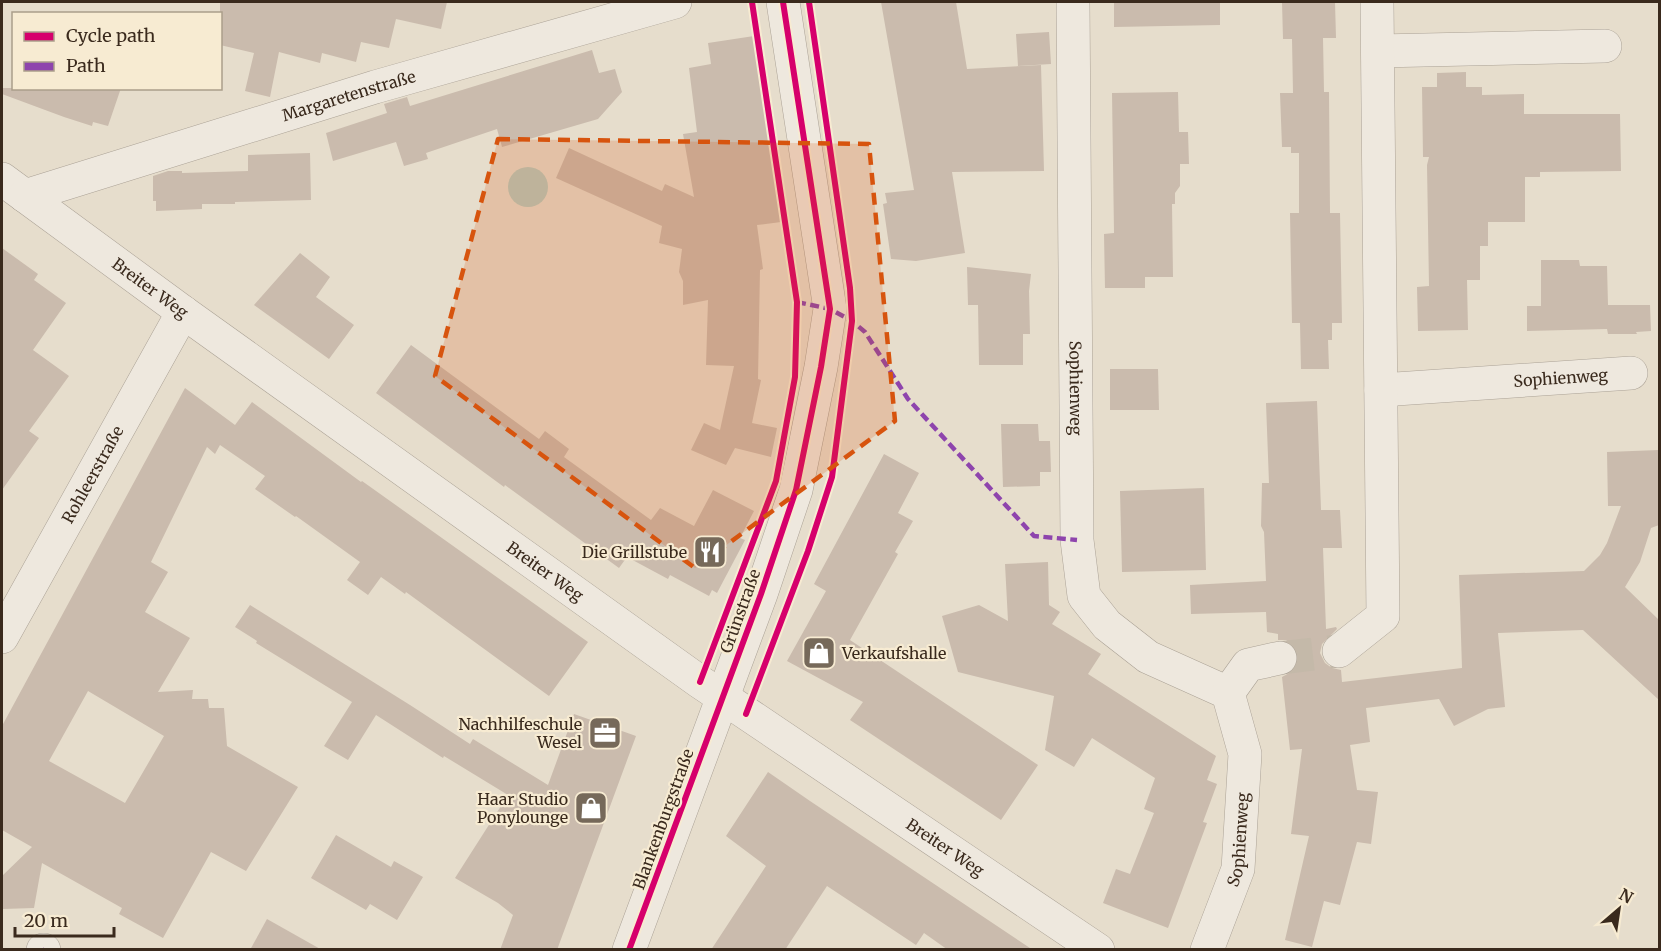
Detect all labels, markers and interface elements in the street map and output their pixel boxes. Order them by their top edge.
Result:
legend [12,12,222,90]
text: Cycle path [66,24,156,47]
text: Path [66,54,106,77]
street label: Margaretenstraße [280,66,418,125]
street label: Breiter Weg [108,253,192,323]
street label: Sophienweg [1066,341,1086,436]
street label: Sophienweg [1513,365,1609,391]
street label: Rohleerstraße [57,422,128,527]
restaurant icon: Die Grillstube [692,534,728,570]
street label: Breiter Weg [503,537,588,606]
place label: Die Grillstube [582,542,687,562]
street label: Grünstraße [716,566,764,656]
shop icon: Verkaufshalle [801,635,837,671]
place label: Verkaufshalle [841,643,946,663]
place label: Nachhilfeschule Wesel [459,714,582,752]
office icon: Nachhilfeschule Wesel [587,715,623,751]
street label: Blankenburgstraße [628,746,698,892]
place label: Haar Studio Ponylounge [477,789,568,827]
shop icon: Haar Studio Ponylounge [573,790,609,826]
street label: Sophienweg [1222,792,1253,889]
street label: Breiter Weg [903,814,988,881]
north arrow [1589,879,1649,939]
text: N [1616,884,1637,908]
scale bar [15,900,114,938]
text: 20 m [24,909,68,932]

